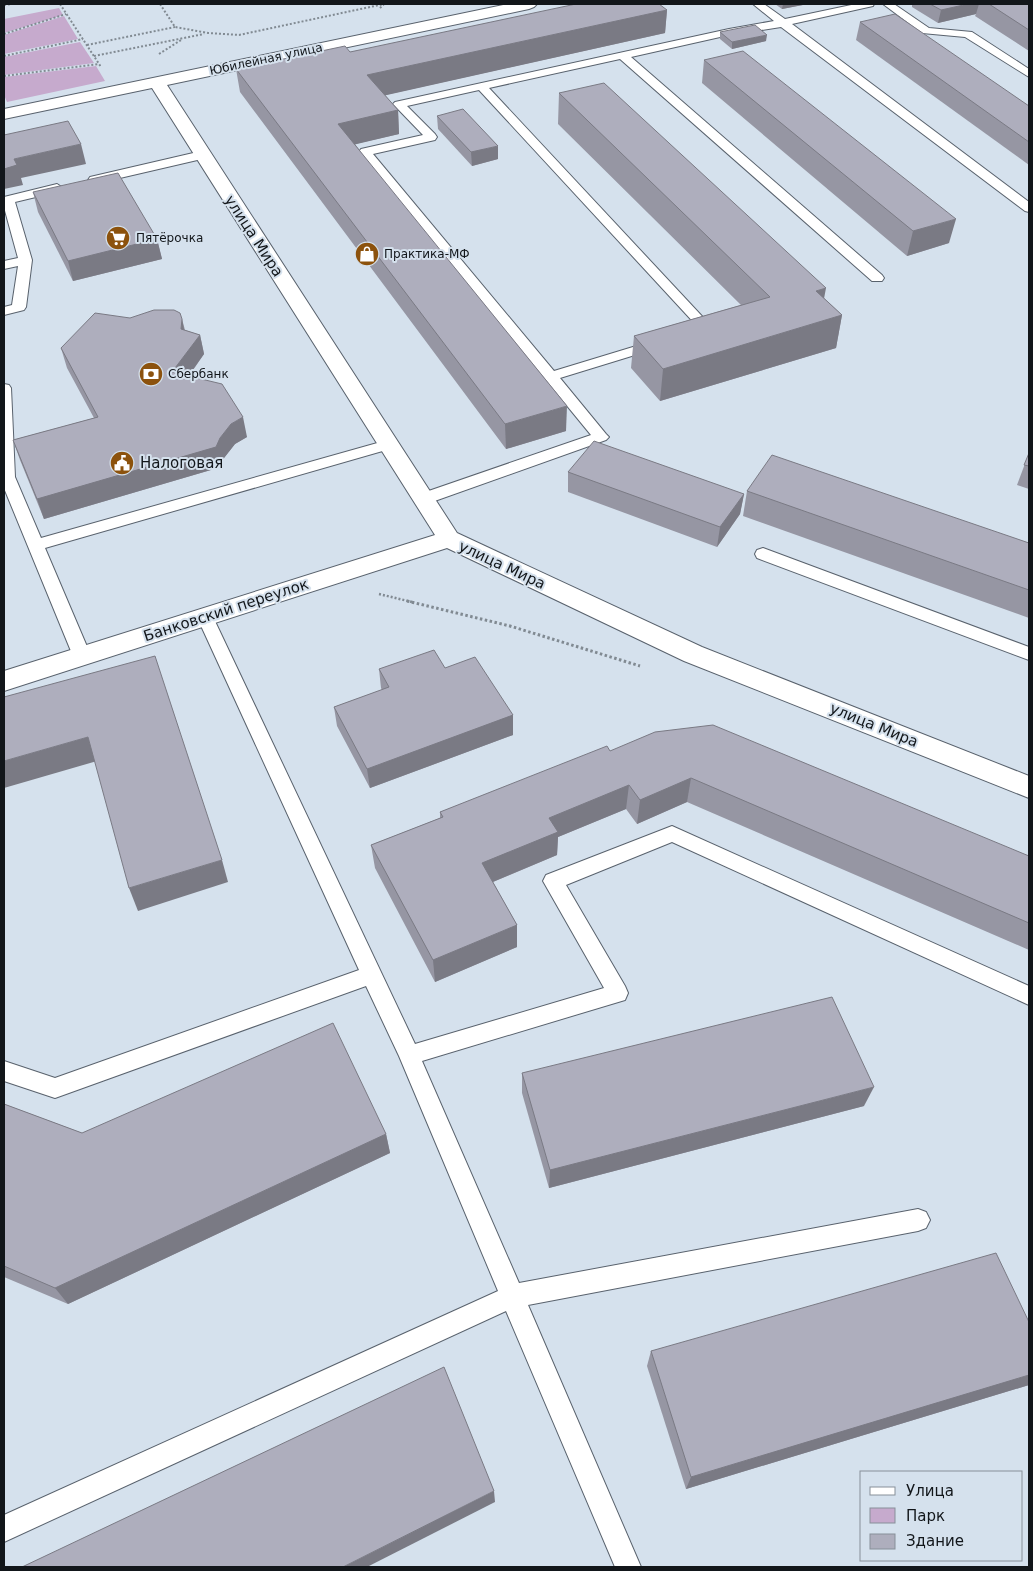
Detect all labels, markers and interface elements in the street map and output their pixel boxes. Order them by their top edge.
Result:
street label: Юбилейная улица [208,40,324,78]
street label: улица Мира [221,192,287,280]
supermarket icon: Пятёрочка [105,225,131,251]
place label: Пятёрочка [136,231,203,245]
shop icon: Практика-МФ [354,241,380,267]
place label: Практика-МФ [384,247,470,261]
bank icon: Сбербанк [138,361,164,387]
place label: Сбербанк [168,367,229,381]
public building icon: Налоговая [109,450,135,476]
place label: Налоговая [140,454,223,472]
street label: улица Мира [456,537,548,593]
street label: Банковский переулок [141,575,311,645]
street label: улица Мира [827,699,921,751]
legend [860,1471,1023,1561]
text: Улица [906,1482,954,1500]
text: Парк [906,1507,945,1525]
text: Здание [906,1532,964,1550]

